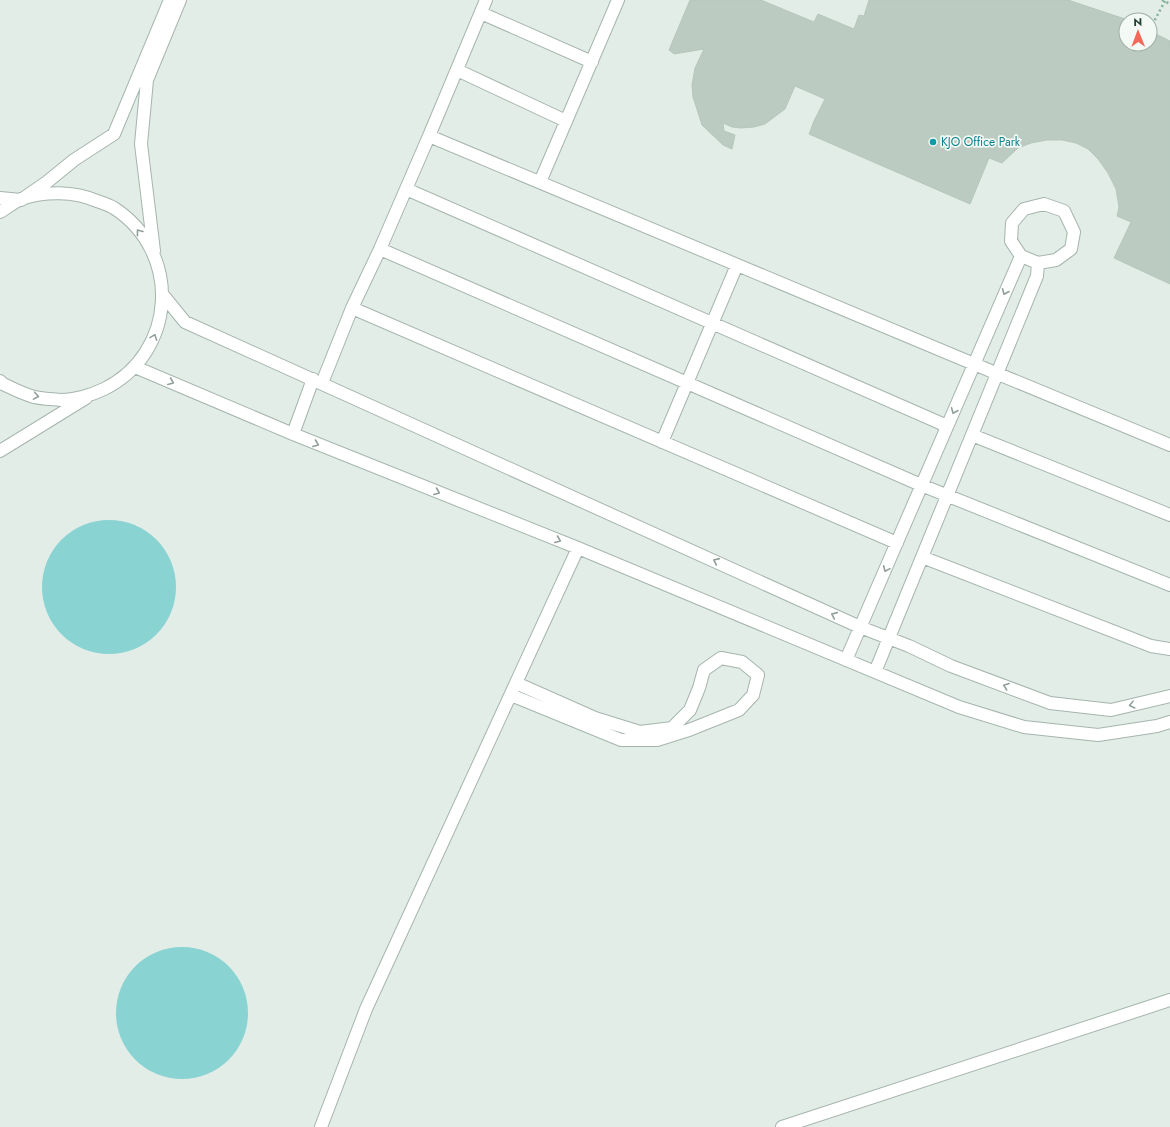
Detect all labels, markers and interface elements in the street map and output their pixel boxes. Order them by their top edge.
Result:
north arrow [1118,12,1158,52]
text: N [1133,14,1142,30]
place label: KJO Office Park [941,133,1021,151]
marker: KJO Office Park [928,137,938,147]
one-way arrow [137,229,144,236]
one-way arrow [1002,287,1010,295]
one-way arrow [149,334,157,341]
one-way arrow [167,378,174,386]
one-way arrow [32,392,39,400]
one-way arrow [950,407,958,414]
one-way arrow [313,439,320,447]
one-way arrow [434,487,441,495]
one-way arrow [553,535,561,543]
one-way arrow [713,558,720,566]
one-way arrow [882,565,890,572]
one-way arrow [831,612,839,620]
one-way arrow [1003,683,1010,691]
one-way arrow [1129,700,1135,708]

